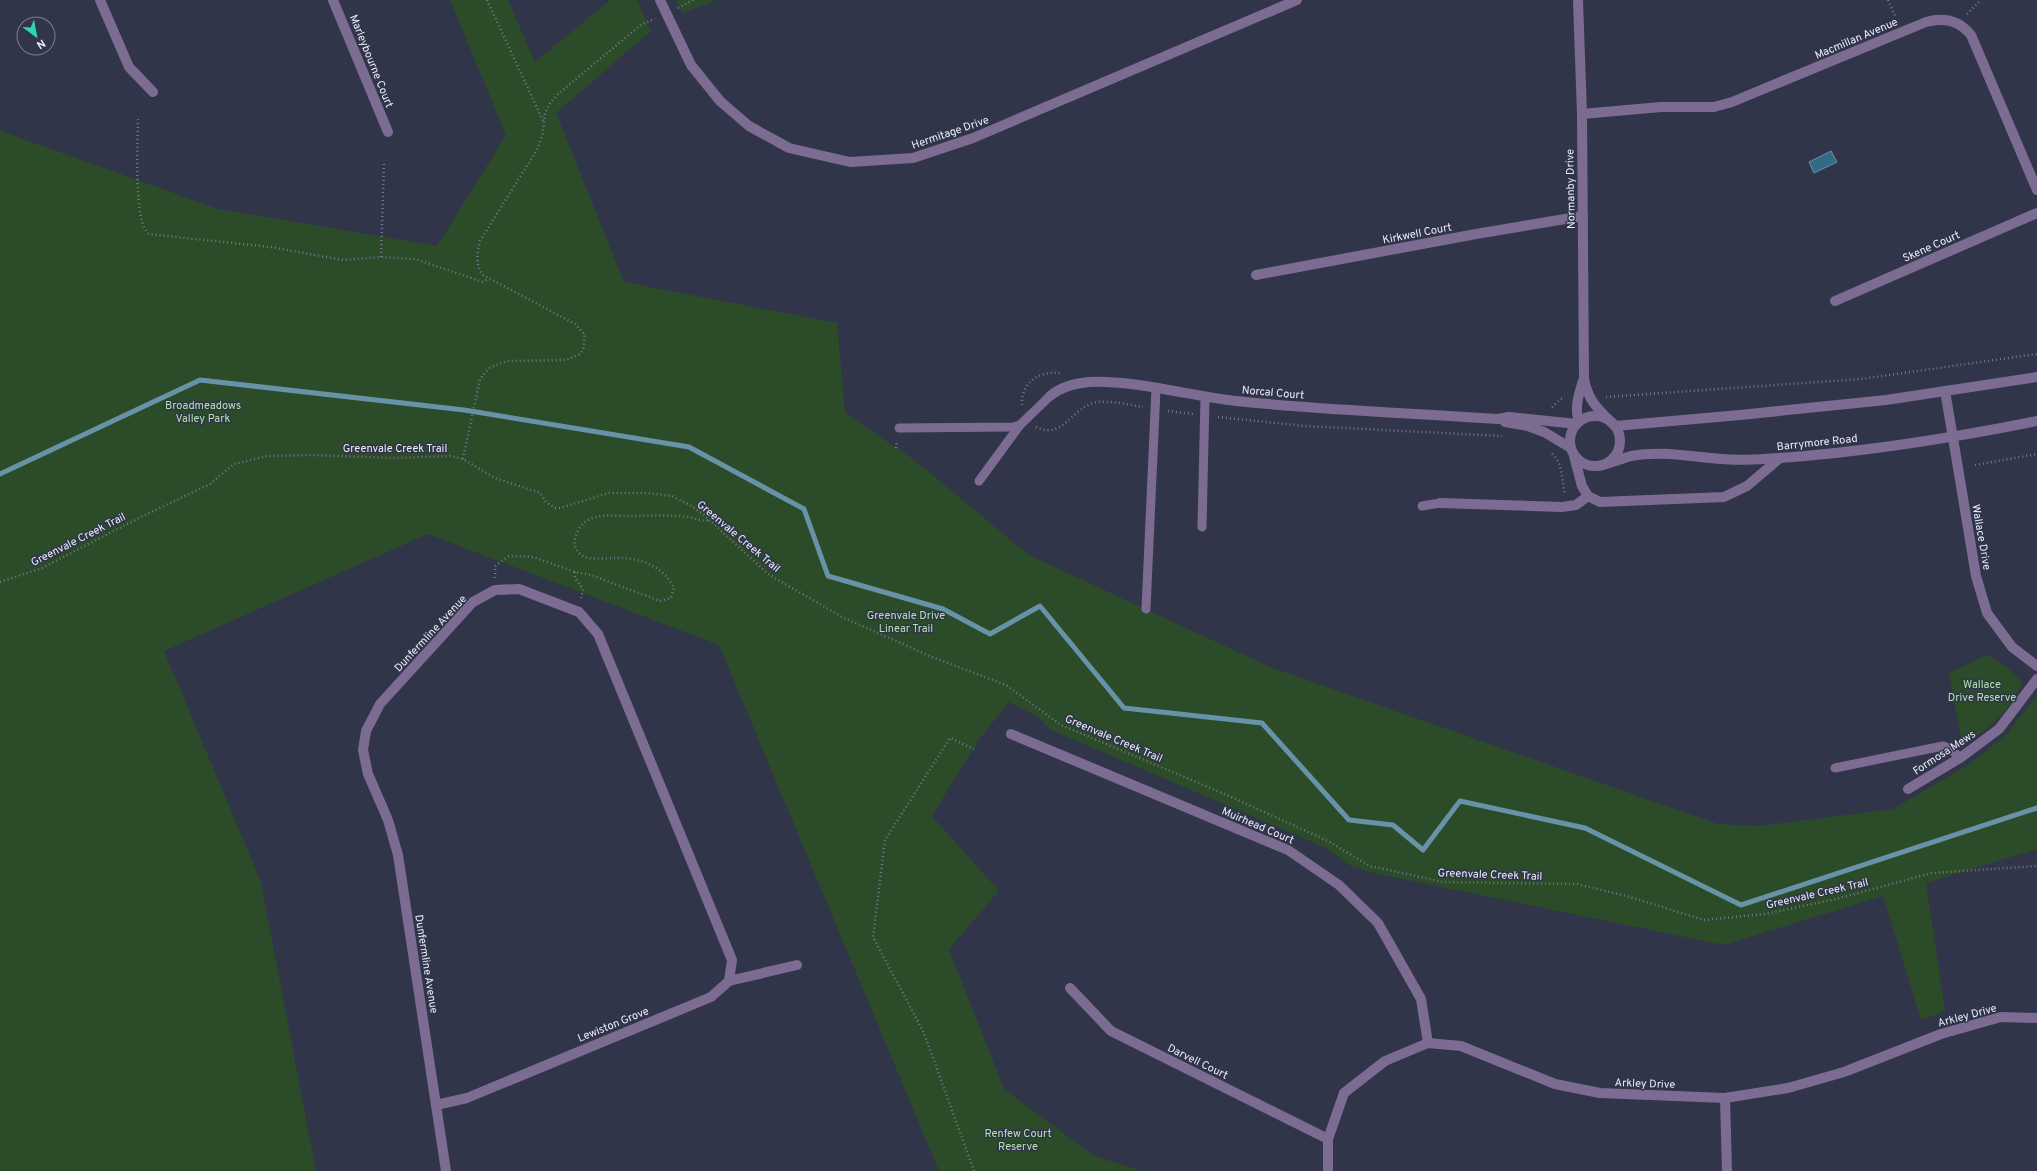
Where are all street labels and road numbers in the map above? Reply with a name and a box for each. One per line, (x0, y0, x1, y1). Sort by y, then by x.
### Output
street label: Marleybourne Court (346, 13, 396, 110)
street label: Macmillan Avenue (1813, 15, 1900, 63)
street label: Hermitage Drive (910, 113, 991, 153)
street label: Normanby Drive (1563, 149, 1579, 229)
street label: Kirkwell Court (1381, 220, 1453, 248)
street label: Skene Court (1901, 228, 1962, 266)
street label: Norcal Court (1241, 383, 1305, 403)
street label: Barrymore Road (1776, 432, 1858, 454)
street label: Greenvale Creek Trail (343, 442, 447, 456)
street label: Greenvale Creek Trail (694, 498, 783, 576)
street label: Wallace Drive (1968, 503, 1994, 571)
street label: Greenvale Creek Trail (29, 510, 128, 570)
street label: Dunfermline Avenue (392, 592, 470, 675)
street label: Greenvale Creek Trail (1063, 712, 1164, 766)
street label: Formosa Mews (1910, 727, 1979, 778)
street label: Muirhead Court (1219, 804, 1296, 847)
street label: Greenvale Creek Trail (1437, 866, 1542, 884)
street label: Greenvale Creek Trail (1765, 875, 1870, 913)
street label: Dunfermline Avenue (411, 914, 441, 1015)
street label: Arkley Drive (1936, 1001, 1998, 1031)
street label: Lewiston Grove (576, 1004, 651, 1046)
street label: Darvell Court (1165, 1041, 1230, 1083)
street label: Arkley Drive (1614, 1076, 1676, 1092)

